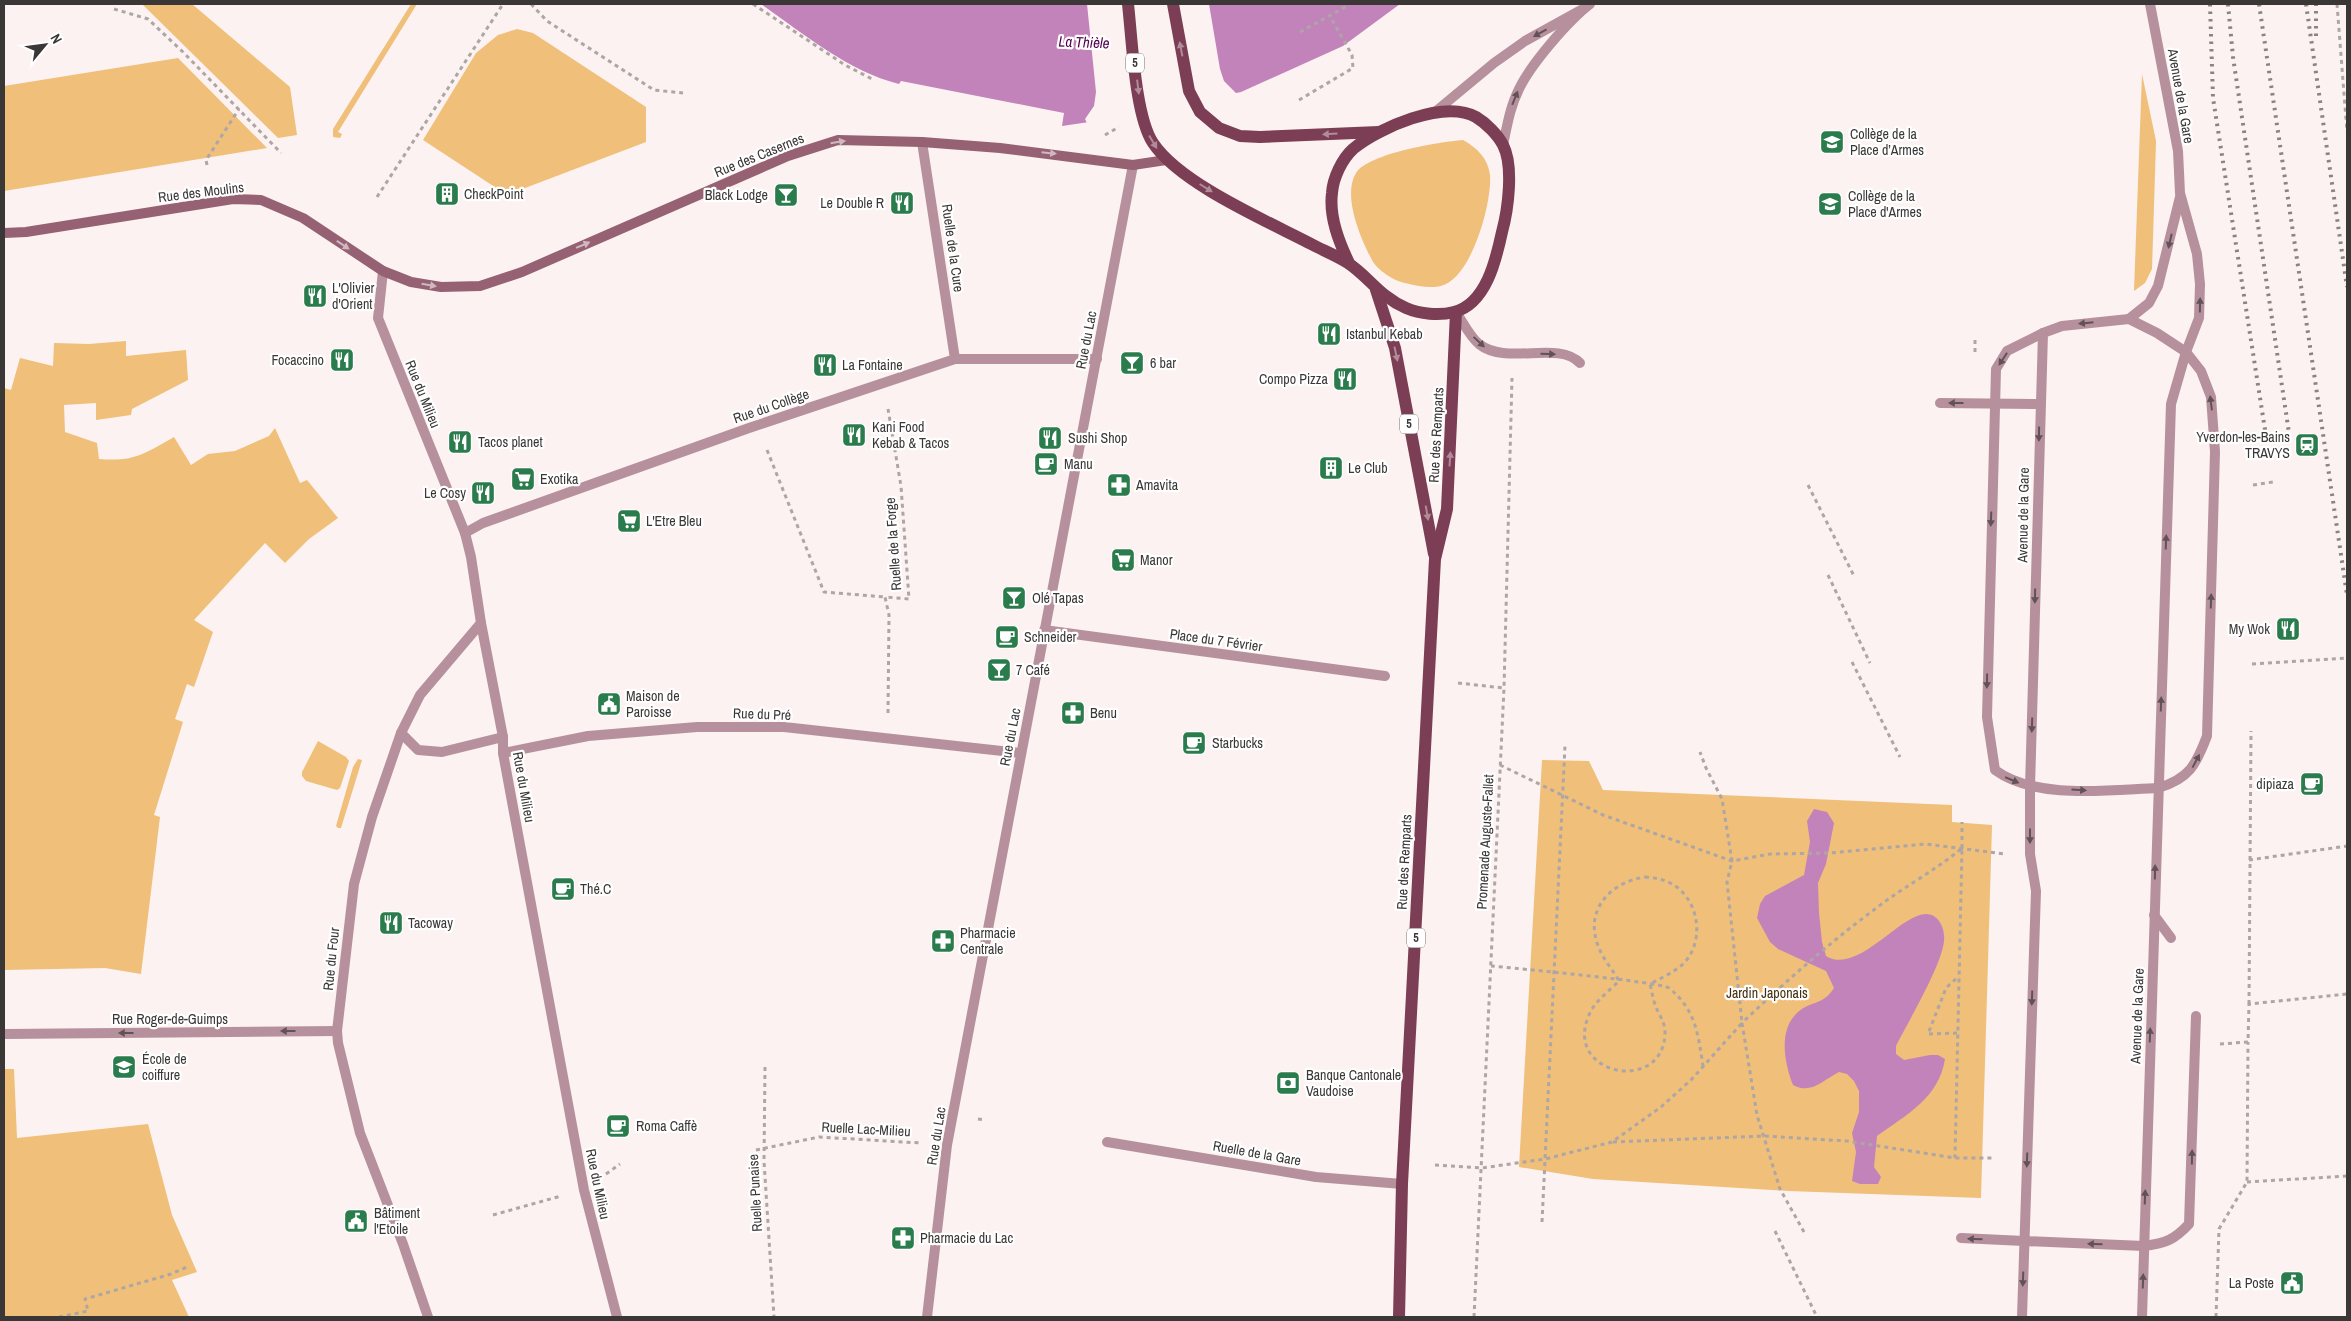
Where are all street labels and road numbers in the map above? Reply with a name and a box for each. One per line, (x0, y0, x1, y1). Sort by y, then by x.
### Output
street label: Avenue de la Gare (2164, 46, 2198, 145)
road number: 5 (1126, 54, 1144, 72)
street label: Rue des Casernes (712, 129, 807, 181)
street label: Rue des Moulins (157, 178, 245, 206)
street label: Ruelle de la Cure (938, 203, 968, 293)
street label: Rue du Lac (1072, 309, 1100, 371)
street label: Rue du Milieu (401, 357, 445, 431)
street label: Rue du Collège (731, 385, 811, 427)
street label: Rue des Remparts (1425, 386, 1448, 483)
road number: 5 (1400, 414, 1418, 434)
street label: Avenue de la Gare (2013, 467, 2033, 564)
street label: Ruelle de la Forge (881, 497, 905, 591)
street label: Place du 7 Février (1169, 625, 1264, 655)
street label: Rue du Pré (733, 704, 791, 724)
street label: Rue du Lac (996, 706, 1024, 768)
street label: Rue du Milieu (509, 750, 539, 824)
street label: Promenade Auguste-Fallet (1472, 774, 1498, 910)
street label: Rue des Remparts (1393, 813, 1416, 910)
street label: Rue du Four (319, 926, 343, 991)
road number: 5 (1407, 928, 1425, 948)
street label: Avenue de la Gare (2126, 968, 2148, 1065)
street label: Rue Roger-de-Guimps (112, 1010, 228, 1028)
street label: Rue du Lac (923, 1105, 950, 1166)
street label: Ruelle Lac-Milieu (821, 1118, 911, 1140)
street label: Ruelle de la Gare (1211, 1136, 1303, 1170)
street label: Rue du Milieu (582, 1147, 614, 1221)
street label: Ruelle Punaise (744, 1154, 766, 1232)

